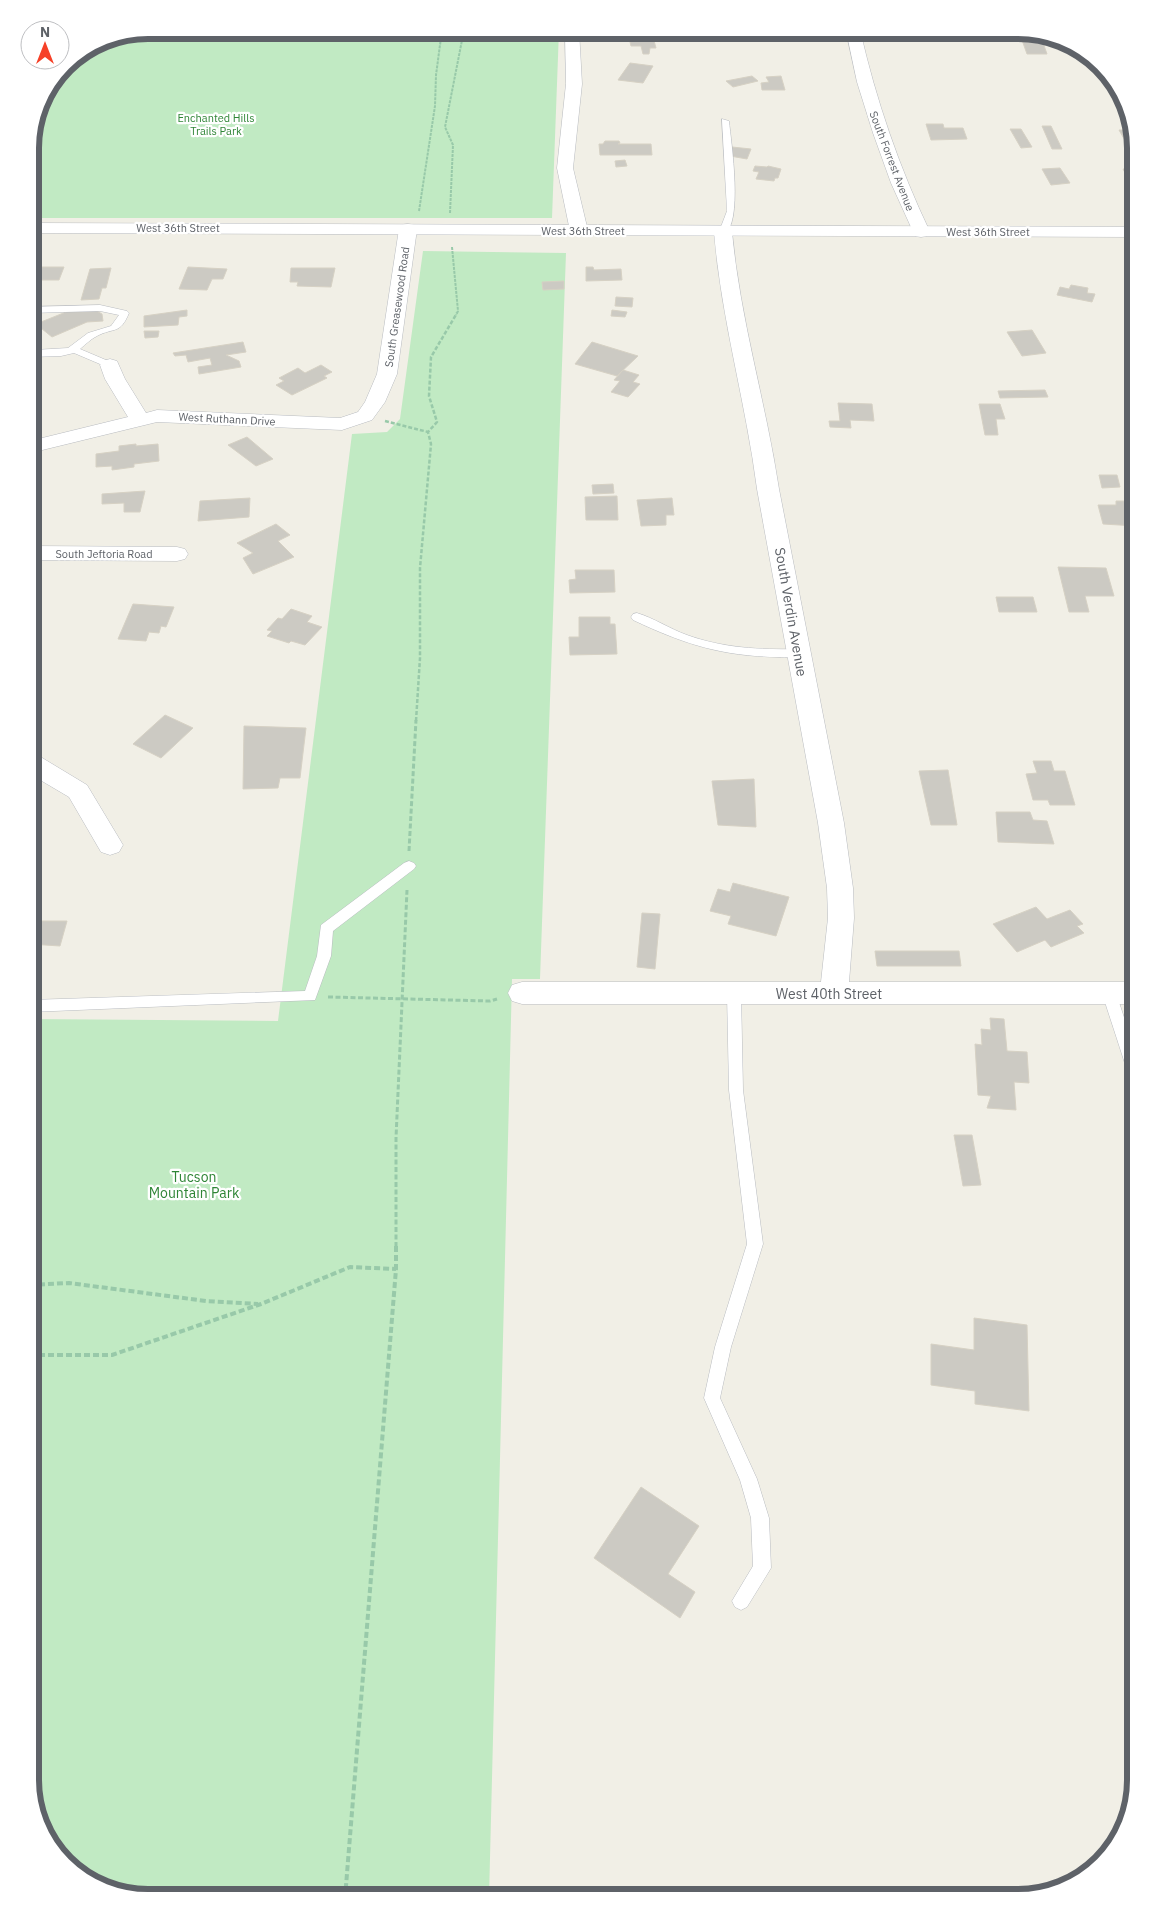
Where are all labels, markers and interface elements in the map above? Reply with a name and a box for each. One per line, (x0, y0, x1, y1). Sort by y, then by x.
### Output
north arrow (20, 20, 70, 70)
text: N (40, 23, 50, 41)
street label: South Forrest Avenue (866, 109, 918, 213)
park label: Enchanted Hills Trails Park (177, 111, 255, 138)
street label: West 36th Street (136, 221, 220, 235)
street label: West 36th Street (541, 224, 625, 238)
street label: West 36th Street (946, 225, 1030, 239)
street label: South Greasewood Road (382, 246, 412, 368)
street label: West Ruthann Drive (178, 409, 276, 429)
street label: South Verdin Avenue (771, 546, 811, 678)
street label: South Jeftoria Road (55, 547, 153, 561)
street label: West 40th Street (776, 985, 882, 1003)
park label: Tucson Mountain Park (149, 1168, 240, 1202)

